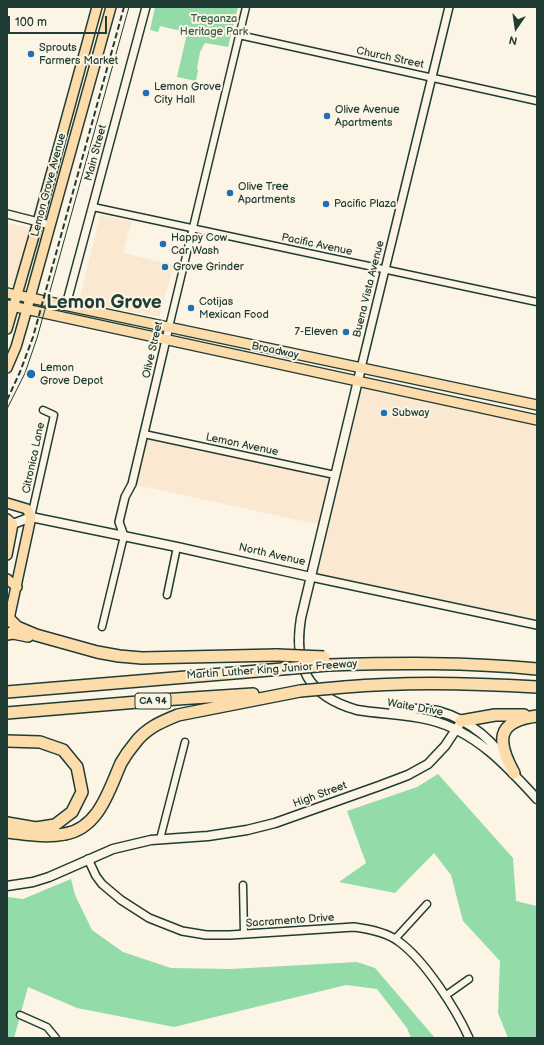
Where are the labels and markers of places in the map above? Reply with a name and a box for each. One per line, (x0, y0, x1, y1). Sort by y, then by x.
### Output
place label: Sprouts Farmers Market (39, 41, 118, 67)
marker: Sprouts Farmers Market (26, 49, 36, 59)
place label: Lemon Grove City Hall (154, 80, 221, 106)
marker: Lemon Grove City Hall (141, 88, 151, 98)
place label: Olive Avenue Apartments (335, 103, 400, 129)
marker: Olive Avenue Apartments (322, 111, 332, 121)
place label: Olive Tree Apartments (238, 180, 295, 206)
marker: Olive Tree Apartments (225, 188, 235, 198)
place label: Pacific Plaza (334, 197, 396, 211)
marker: Pacific Plaza (321, 199, 331, 209)
place label: Happy Cow Car Wash (171, 231, 227, 257)
marker: Happy Cow Car Wash (158, 239, 168, 249)
place label: Grove Grinder (173, 260, 244, 274)
marker: Grove Grinder (160, 262, 170, 272)
place label: Cotijas Mexican Food (199, 295, 269, 321)
marker: Cotijas Mexican Food (186, 303, 196, 313)
place label: 7-Eleven (295, 325, 338, 339)
marker: 7-Eleven (341, 327, 351, 337)
place label: Lemon Grove Depot (40, 361, 103, 387)
marker: Lemon Grove Depot (25, 368, 37, 380)
place label: Subway (392, 406, 429, 420)
marker: Subway (379, 408, 389, 418)

